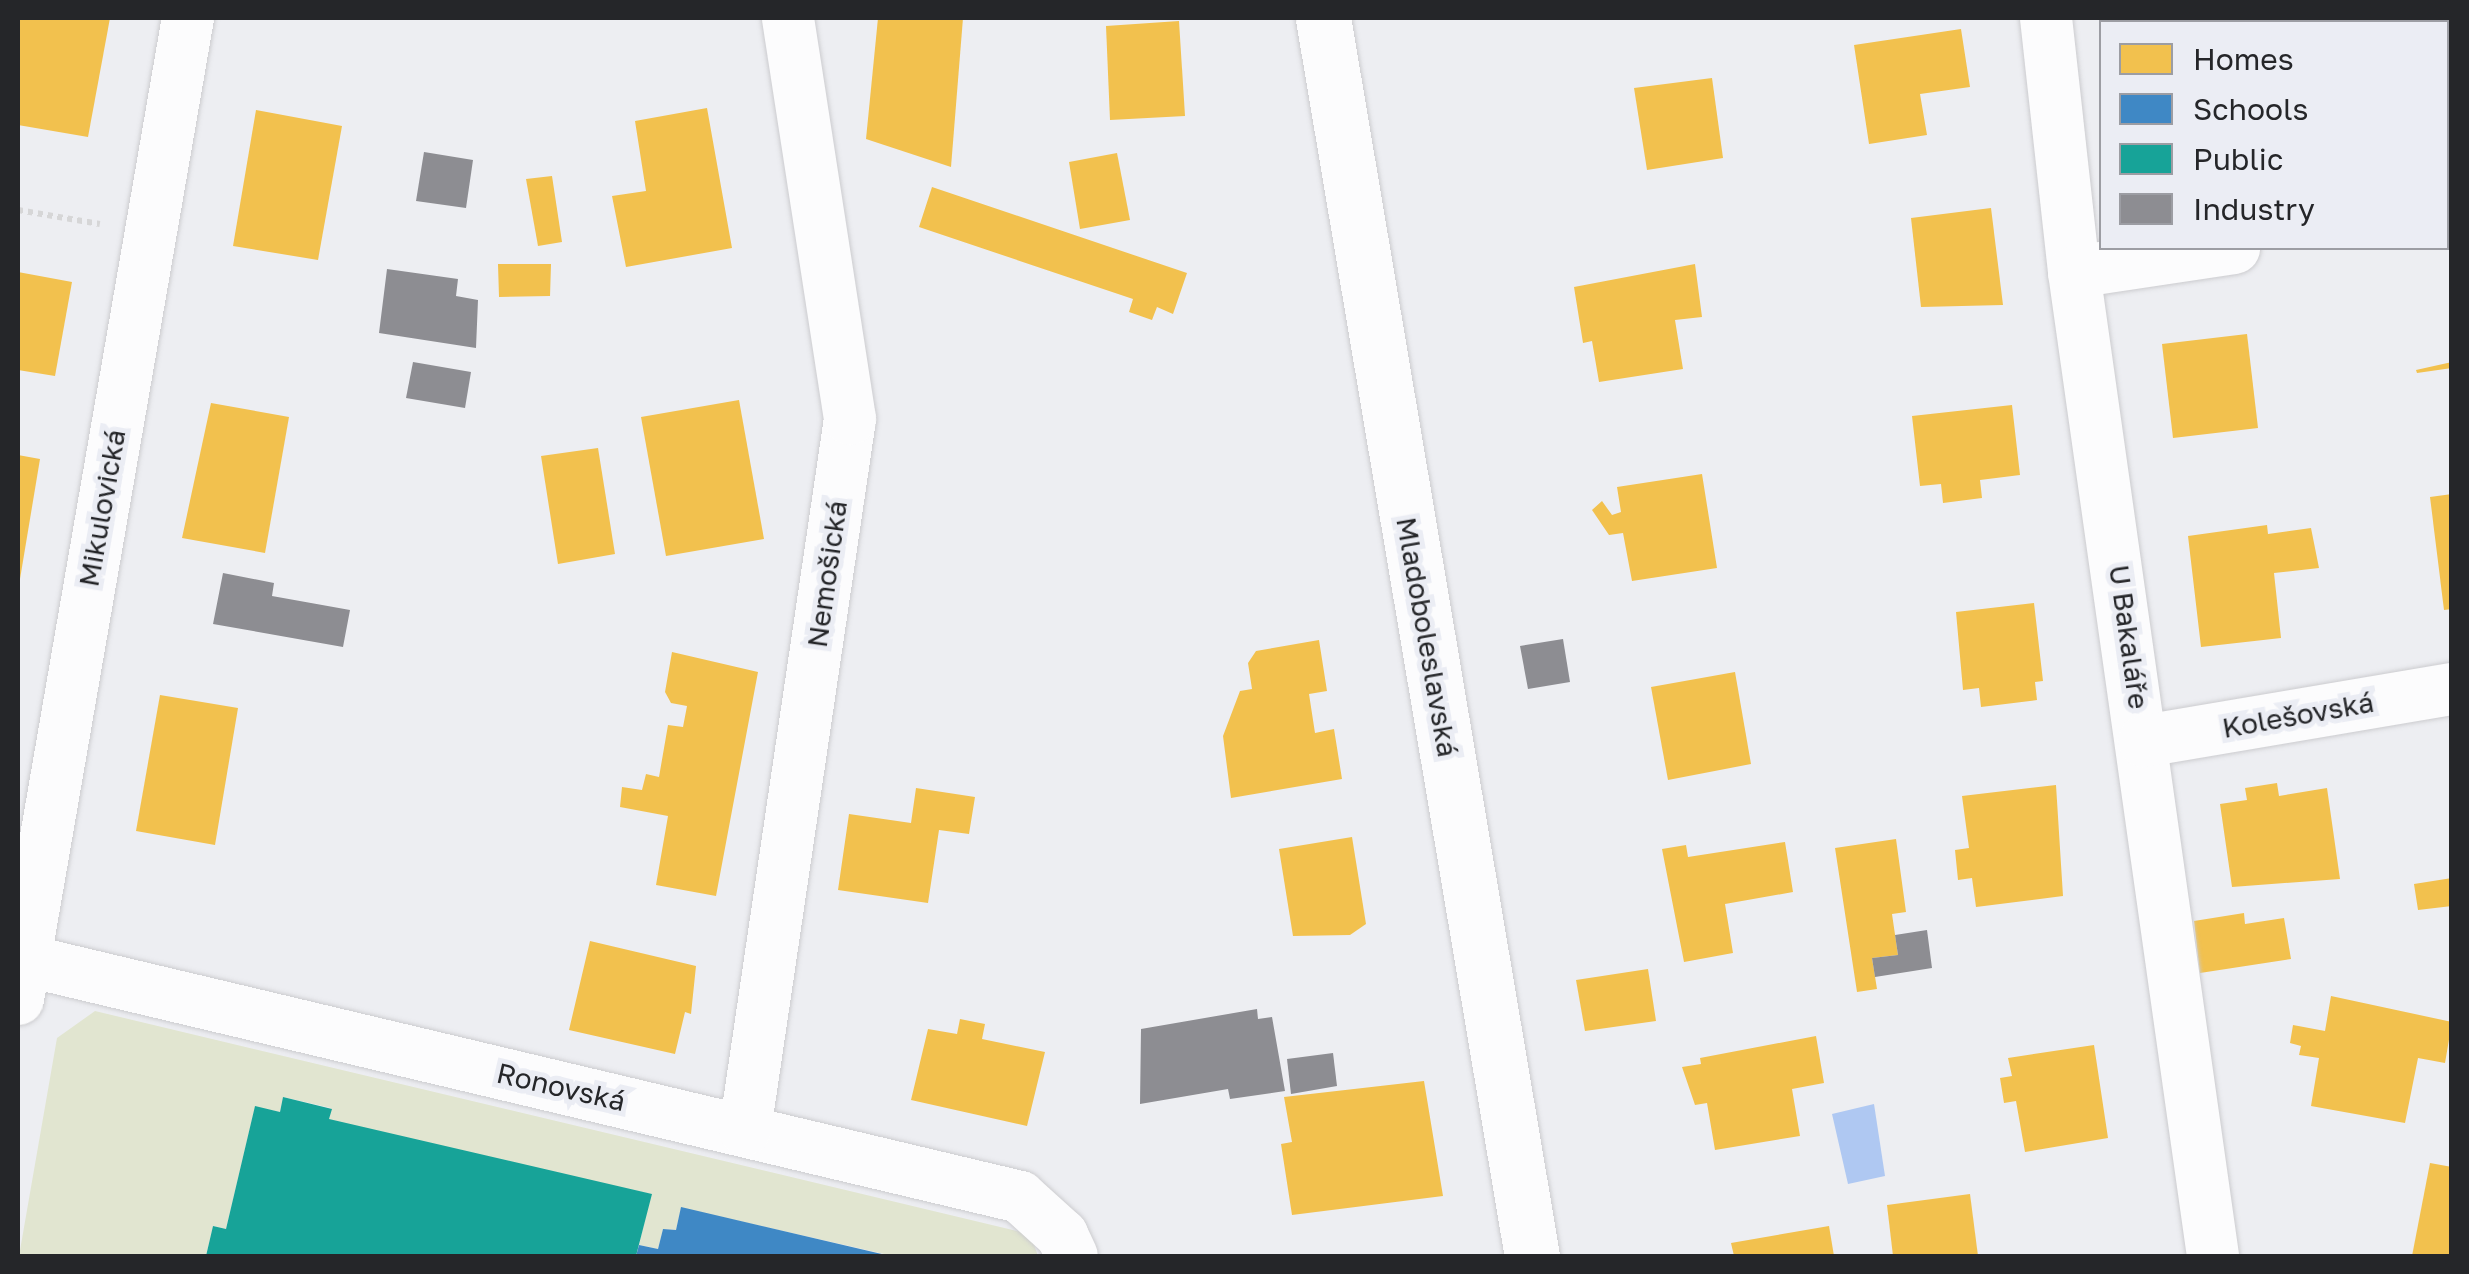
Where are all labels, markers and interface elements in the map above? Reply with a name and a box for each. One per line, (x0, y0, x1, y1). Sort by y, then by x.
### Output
legend (2099, 20, 2449, 250)
text: Homes (2193, 41, 2294, 77)
text: Schools (2193, 91, 2309, 127)
text: Public (2193, 141, 2283, 177)
text: Industry (2193, 191, 2315, 227)
street label: Mikulovická (72, 427, 132, 589)
street label: Nemošická (800, 498, 854, 650)
street label: Mladoboleslavská (1389, 515, 1465, 759)
street label: U Bakaláře (2102, 563, 2156, 711)
street label: Kolešovská (2220, 685, 2376, 745)
street label: Ronovská (493, 1056, 629, 1118)

